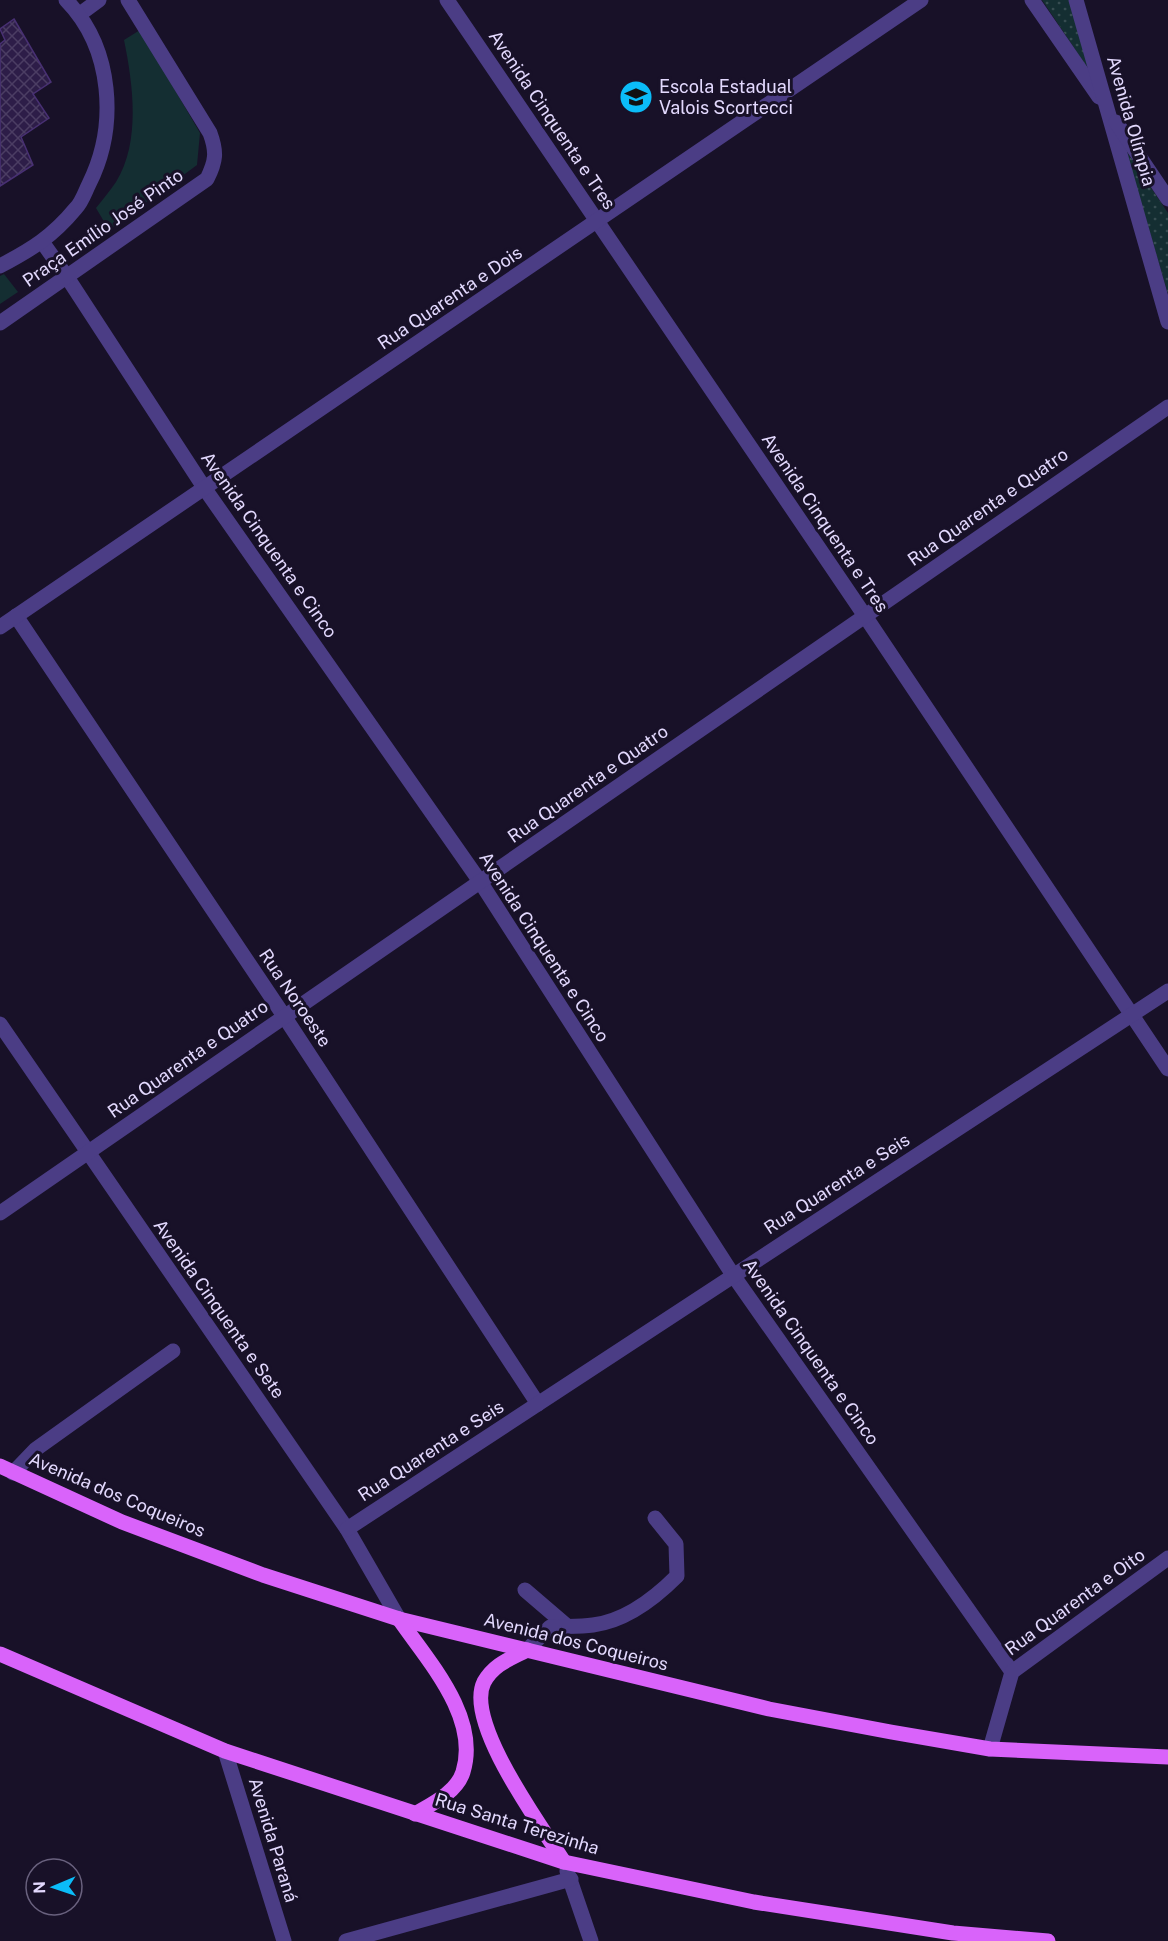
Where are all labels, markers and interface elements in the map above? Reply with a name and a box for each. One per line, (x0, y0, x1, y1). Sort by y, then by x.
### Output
street label: Avenida Cinquenta e Tres (485, 26, 620, 213)
street label: Avenida Olímpia (1103, 53, 1160, 188)
place label: Escola Estadual Valois Scortecci (659, 76, 793, 118)
school or university icon: Escola Estadual Valois Scortecci (618, 79, 654, 115)
street label: Praça Emílio José Pinto (18, 164, 187, 291)
street label: Rua Quarenta e Dois (374, 241, 526, 354)
street label: Avenida Cinquenta e Tres (758, 429, 893, 616)
street label: Rua Quarenta e Quatro (904, 443, 1072, 570)
street label: Avenida Cinquenta e Cinco (197, 448, 342, 642)
street label: Rua Quarenta e Quatro (504, 720, 672, 847)
street label: Avenida Cinquenta e Cinco (475, 848, 614, 1046)
street label: Rua Noroeste (255, 945, 336, 1051)
street label: Rua Quarenta e Quatro (104, 995, 272, 1122)
street label: Rua Quarenta e Seis (760, 1129, 913, 1238)
street label: Avenida Cinquenta e Sete (150, 1215, 289, 1402)
street label: Avenida Cinquenta e Cinco (739, 1255, 884, 1449)
street label: Rua Quarenta e Seis (354, 1396, 507, 1505)
street label: Avenida dos Coqueiros (26, 1448, 208, 1541)
street label: Rua Quarenta e Oito (1001, 1544, 1149, 1659)
street label: Avenida dos Coqueiros (482, 1608, 671, 1675)
street label: Avenida Paraná (245, 1775, 302, 1905)
street label: Rua Santa Terezinha (433, 1789, 602, 1858)
north arrow (24, 1857, 84, 1917)
text: N (30, 1881, 49, 1894)

